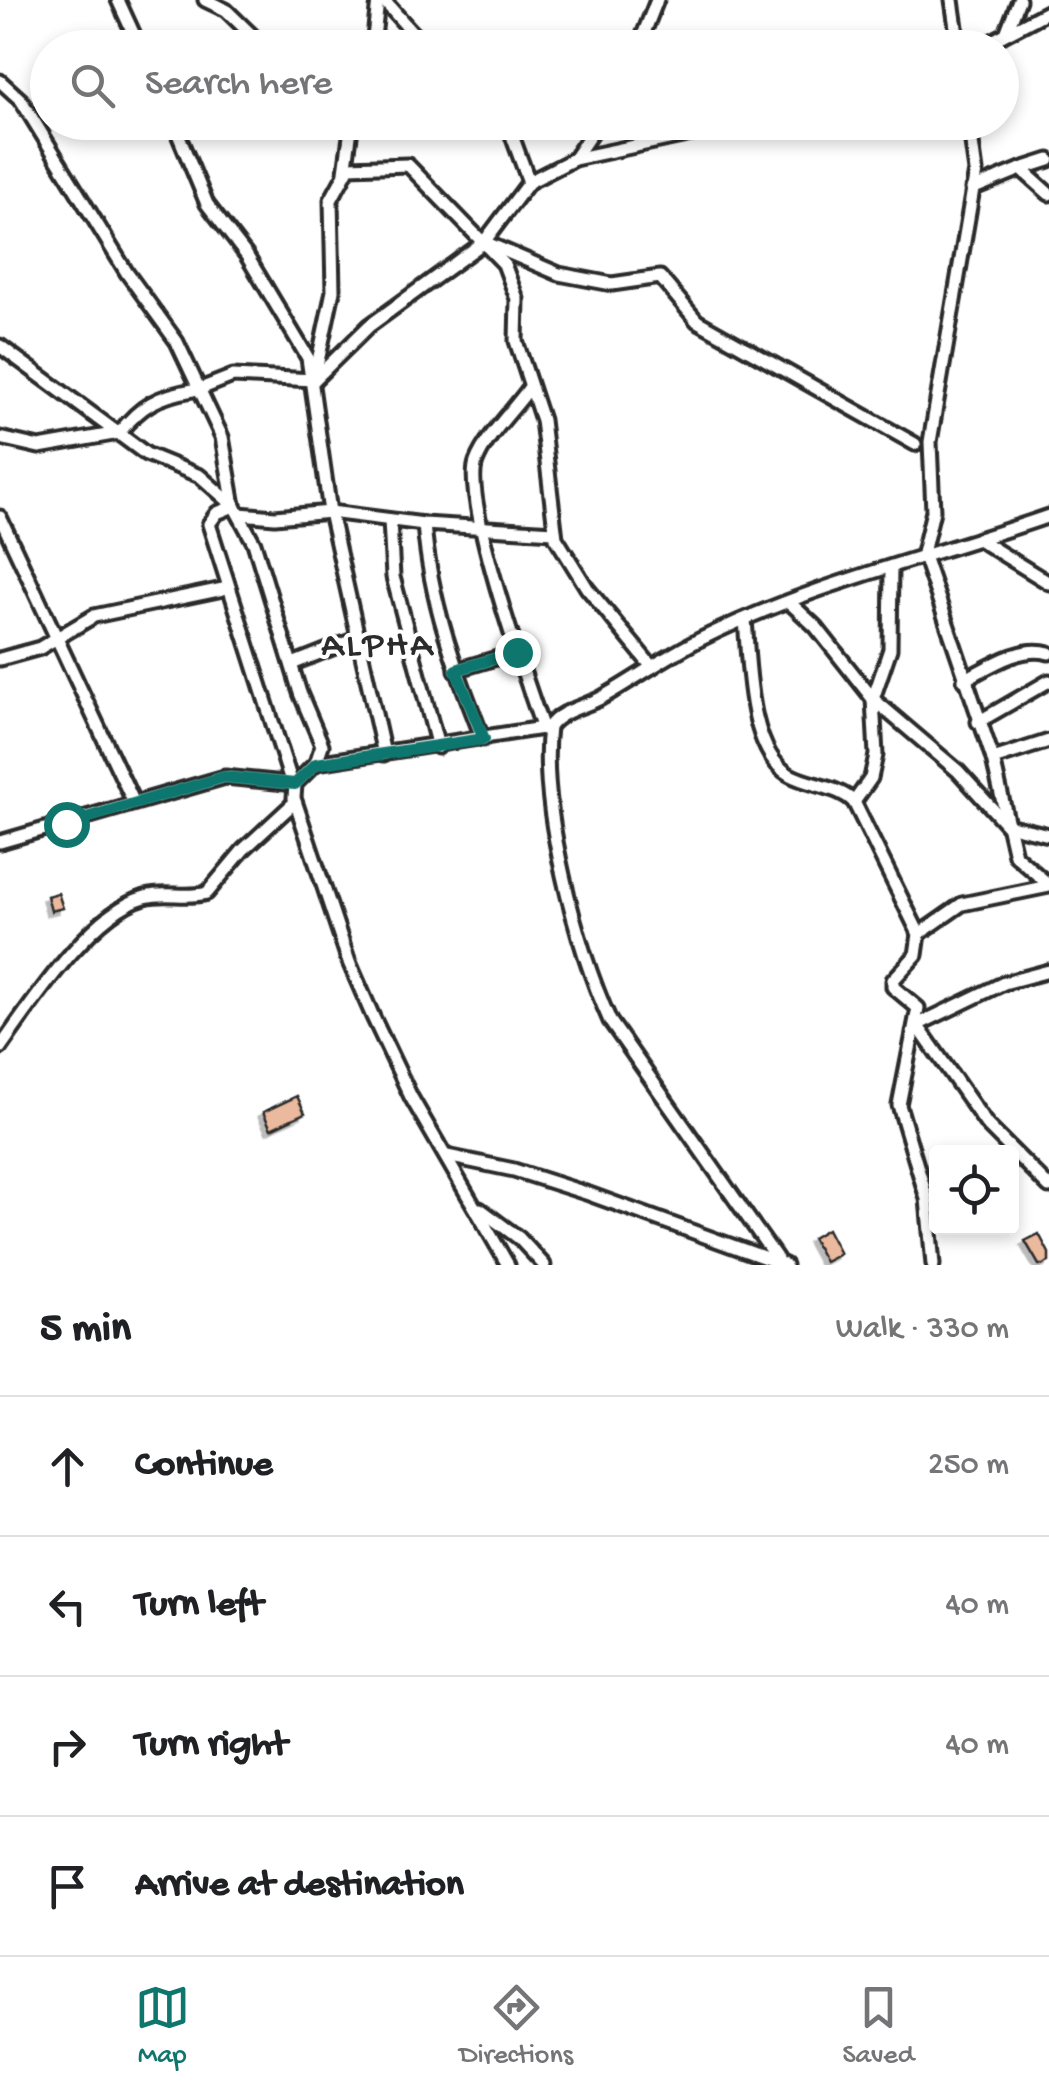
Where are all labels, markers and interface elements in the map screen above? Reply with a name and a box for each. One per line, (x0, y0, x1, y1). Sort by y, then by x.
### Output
search box (30, 30, 1019, 140)
icon: search (65, 58, 120, 113)
text: Search here (145, 63, 332, 107)
district label: ALPHA (321, 625, 435, 669)
route end (495, 630, 541, 676)
route start (44, 802, 90, 848)
map controls (929, 1145, 1019, 1235)
button: locate (929, 1145, 1019, 1235)
text: 5 min (40, 1306, 131, 1355)
text: Walk · 330 m (836, 1311, 1009, 1349)
icon: ahead (40, 1439, 95, 1494)
text: Continue (135, 1444, 273, 1488)
text: 250 m (928, 1447, 1009, 1485)
icon: left (40, 1579, 95, 1634)
text: Turn left (135, 1584, 263, 1628)
text: 40 m (945, 1587, 1009, 1625)
icon: right (40, 1719, 95, 1774)
text: Turn right (135, 1724, 287, 1768)
text: 40 m (945, 1727, 1009, 1765)
icon: arrive (40, 1859, 95, 1914)
text: Arrive at destination (135, 1864, 464, 1908)
tab: Map (135, 1980, 190, 2073)
tab: Directions (459, 1980, 573, 2073)
tab: Saved (842, 1980, 914, 2073)

